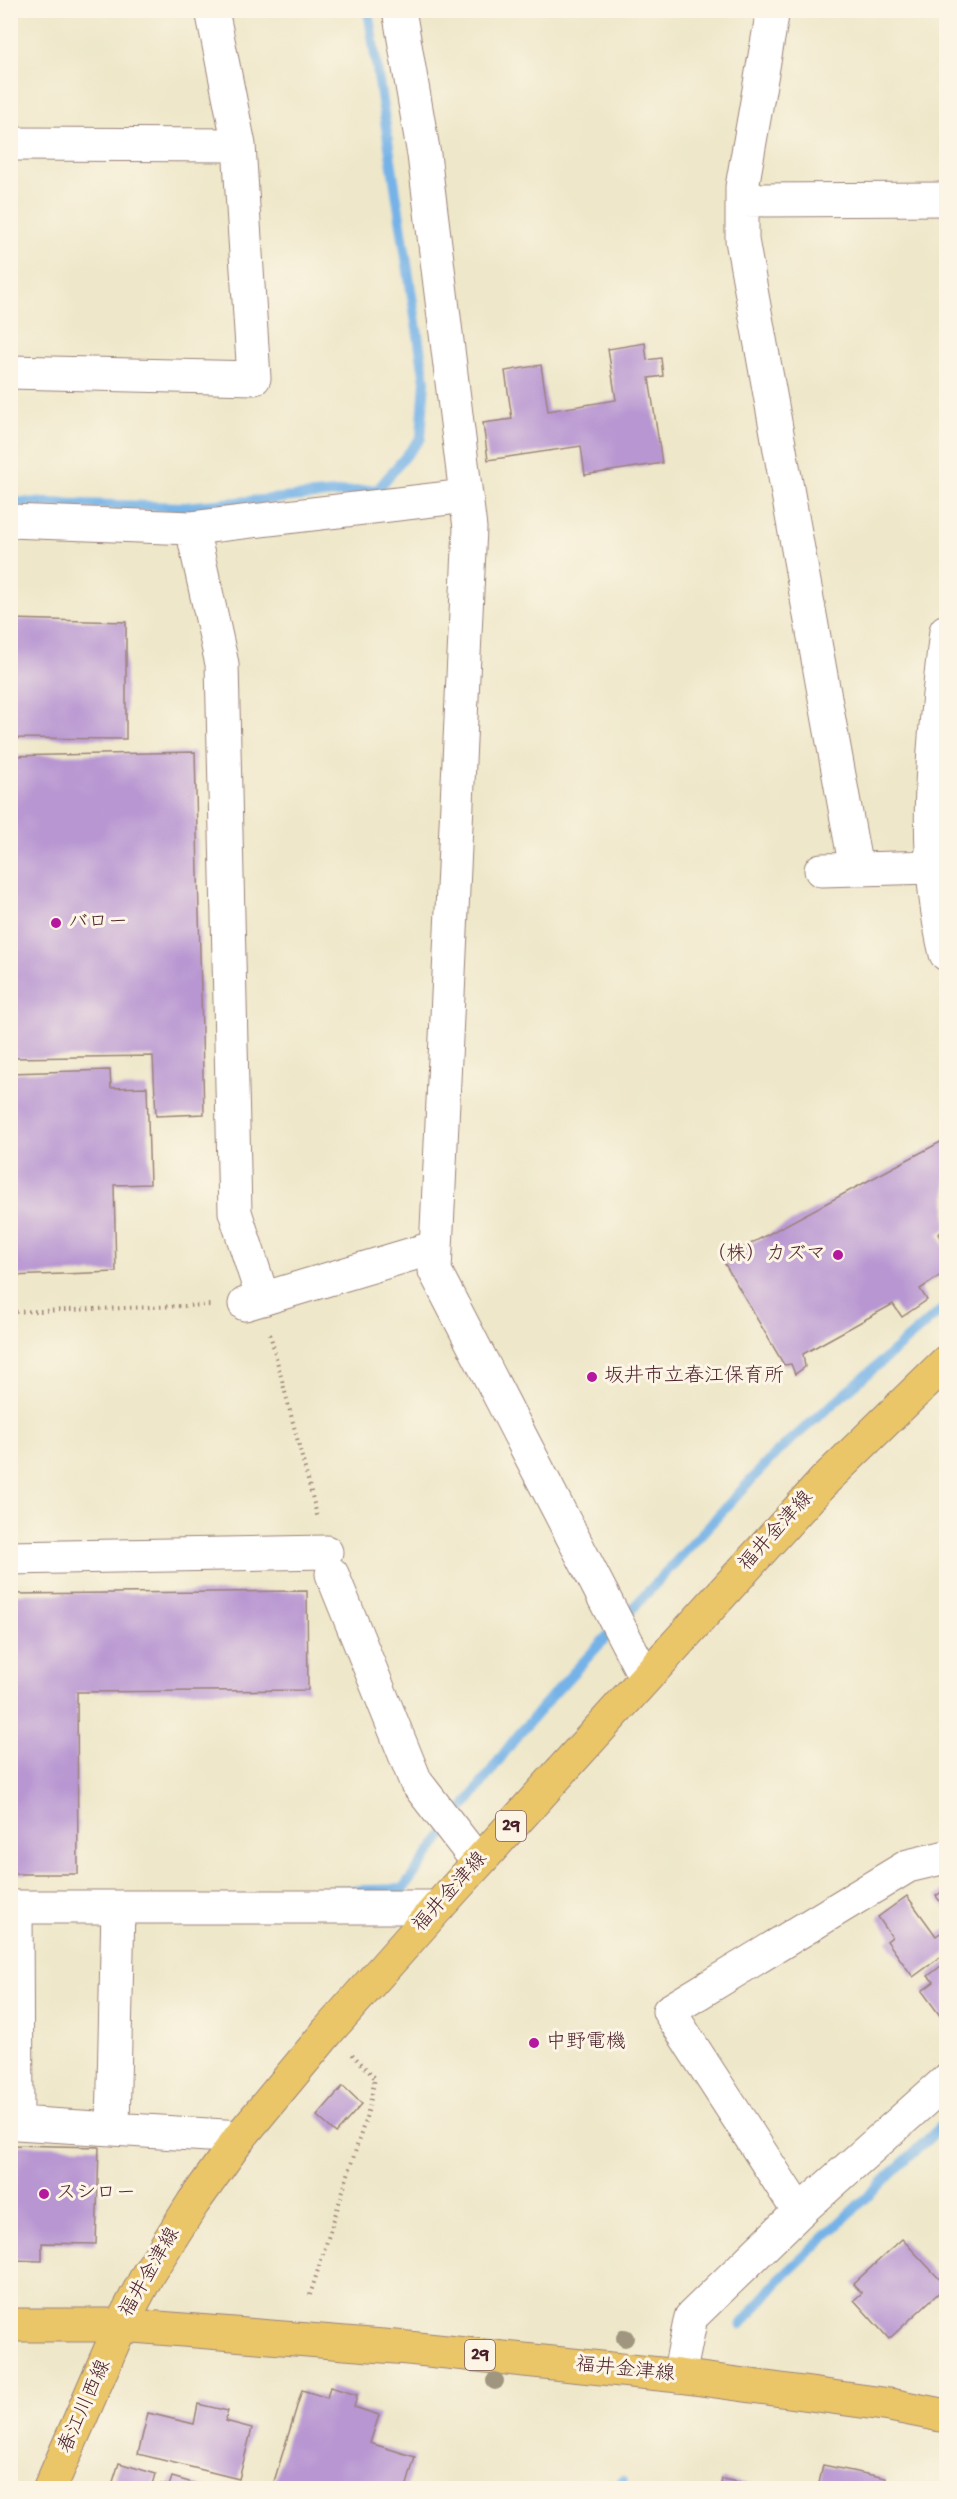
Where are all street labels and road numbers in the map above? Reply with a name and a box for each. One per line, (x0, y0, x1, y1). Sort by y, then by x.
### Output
street label: 福井金津線 (734, 1486, 819, 1577)
road number: 29 (496, 1811, 526, 1841)
street label: 福井金津線 (408, 1847, 493, 1938)
street label: 福井金津線 (114, 2223, 186, 2322)
road number: 29 (465, 2340, 495, 2370)
street label: 福井金津線 (574, 2352, 676, 2388)
street label: 春江川西線 (53, 2356, 117, 2457)

